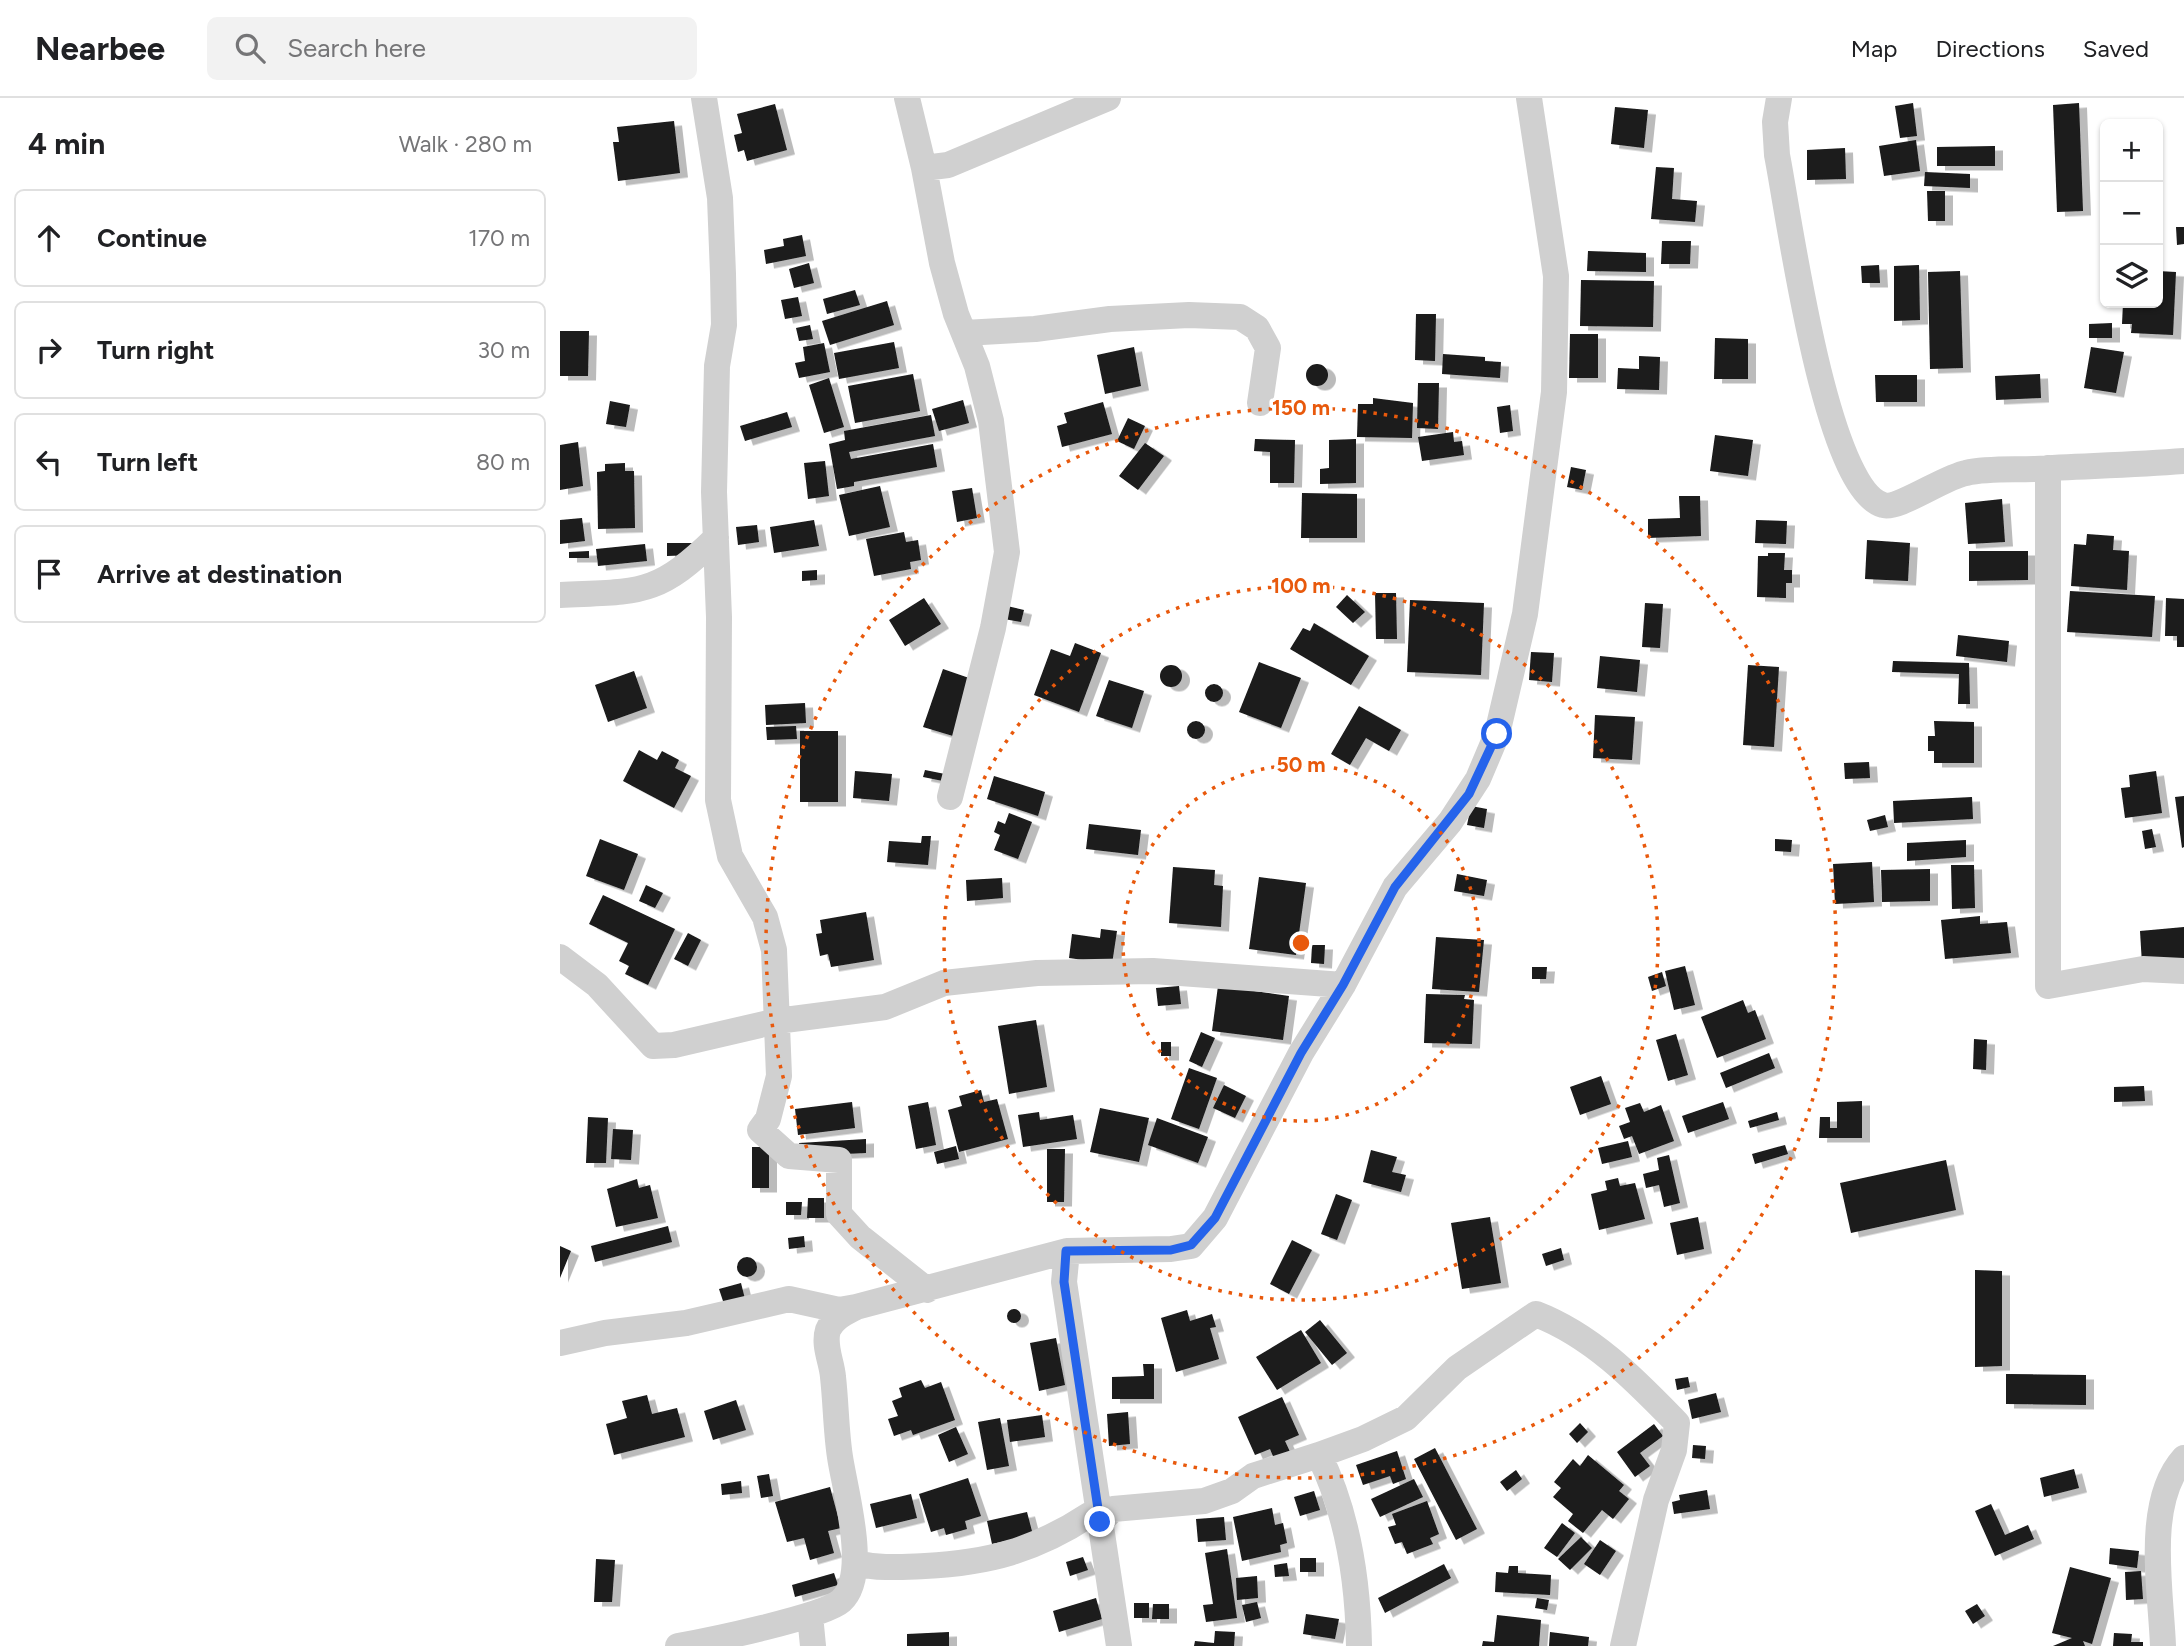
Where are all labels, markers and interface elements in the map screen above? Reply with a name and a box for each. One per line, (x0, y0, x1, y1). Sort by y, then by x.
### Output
search box (207, 17, 697, 80)
text: Nearbee (35, 29, 165, 68)
icon: search (231, 29, 269, 67)
text: Search here (287, 32, 426, 64)
text: Map (1851, 34, 1897, 63)
text: Directions (1935, 34, 2045, 63)
text: Saved (2083, 34, 2149, 63)
map controls (2100, 119, 2163, 308)
button: + (2100, 119, 2163, 182)
text: 4 min (28, 125, 105, 162)
text: Walk · 280 m (399, 130, 532, 158)
button: − (2100, 182, 2163, 245)
icon: ahead (30, 219, 68, 257)
text: Continue (97, 222, 207, 254)
text: 170 m (468, 224, 530, 252)
button: layers (2100, 245, 2163, 308)
icon: right (30, 331, 68, 369)
text: Turn right (97, 334, 214, 366)
text: 30 m (477, 336, 530, 364)
text: 150 m (1272, 395, 1330, 420)
icon: left (30, 443, 68, 481)
text: Turn left (97, 446, 198, 478)
text: 80 m (476, 448, 530, 476)
icon: arrive (30, 555, 68, 593)
text: Arrive at destination (97, 558, 342, 590)
text: 100 m (1271, 573, 1331, 598)
route start (1481, 718, 1512, 749)
text: 50 m (1276, 752, 1326, 777)
centre of rings (1289, 931, 1313, 955)
route end (1084, 1506, 1115, 1537)

